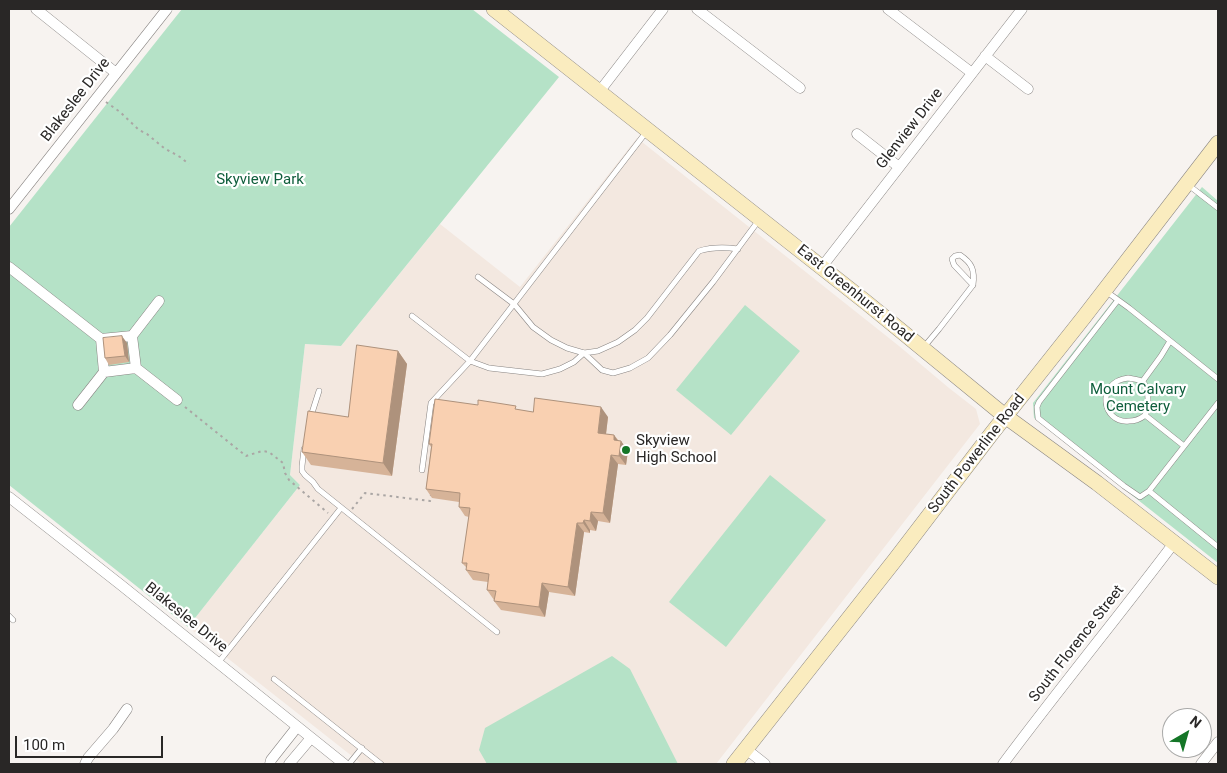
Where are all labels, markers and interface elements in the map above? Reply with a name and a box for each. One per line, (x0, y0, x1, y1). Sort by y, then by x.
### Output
street label: Blakeslee Drive (38, 55, 114, 145)
street label: Glenview Drive (873, 85, 947, 173)
park label: Skyview Park (216, 171, 304, 189)
street label: East Greenhurst Road (793, 241, 917, 347)
park label: Mount Calvary Cemetery (1090, 381, 1186, 416)
street label: South Powerline Road (925, 391, 1029, 517)
place label: Skyview High School (636, 432, 717, 467)
marker: Skyview High School (620, 444, 632, 456)
street label: Blakeslee Drive (141, 579, 231, 657)
street label: South Florence Street (1026, 582, 1128, 706)
north arrow (1162, 708, 1212, 758)
text: N (1187, 713, 1204, 731)
scale bar (18, 726, 165, 758)
text: 100 m (23, 736, 65, 754)

